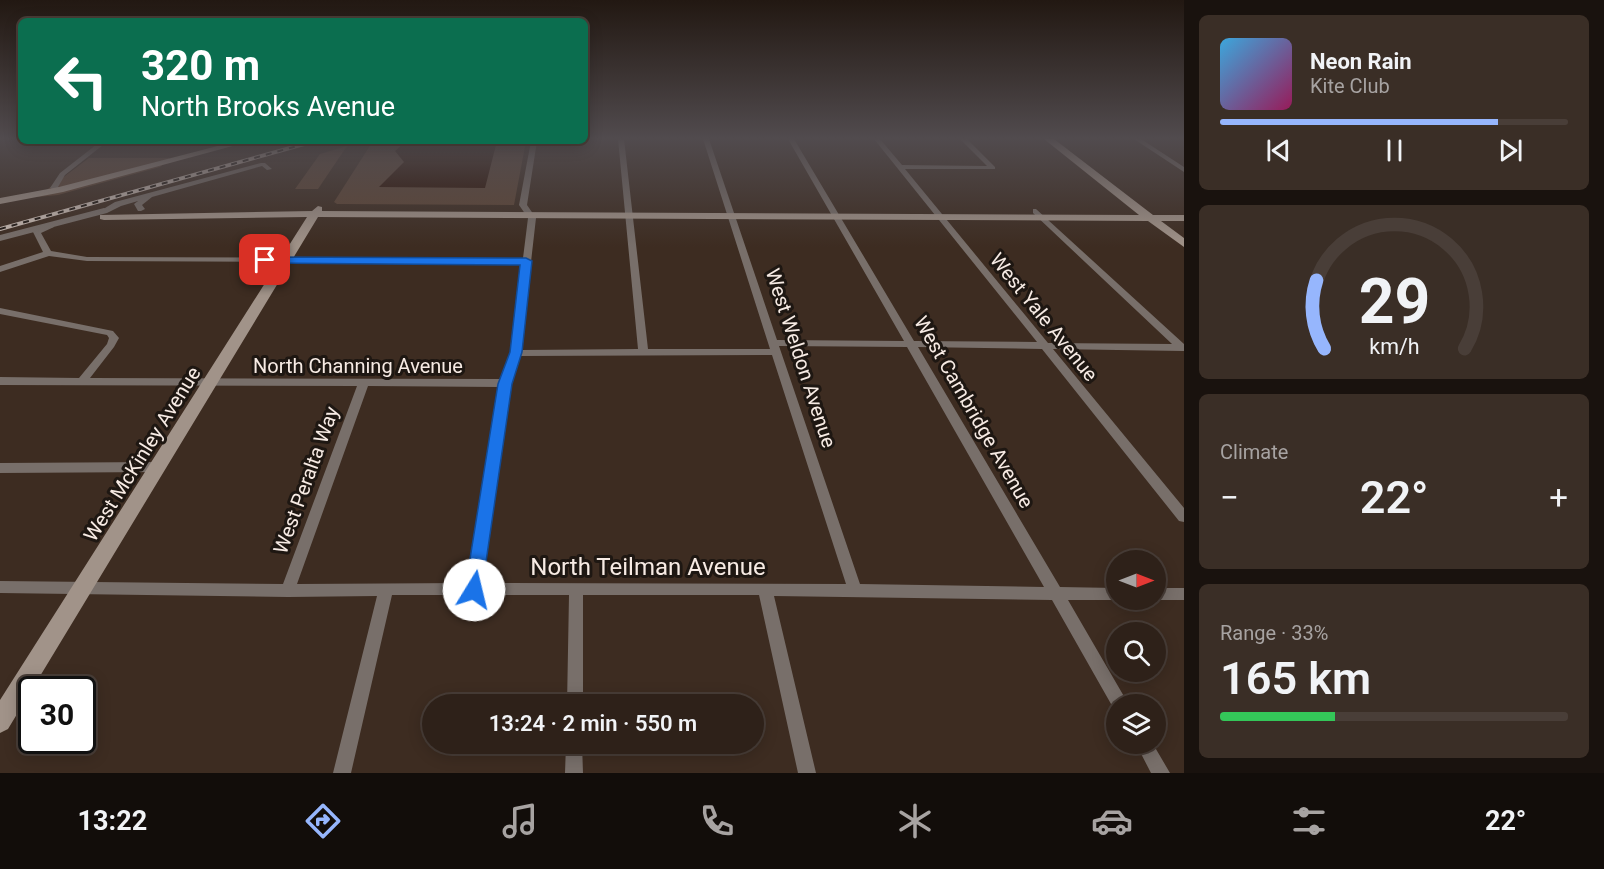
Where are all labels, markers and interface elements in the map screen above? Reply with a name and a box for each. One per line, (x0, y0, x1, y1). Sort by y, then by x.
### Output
text: 320 m (141, 41, 260, 90)
icon: left (42, 42, 120, 120)
text: Neon Rain (1310, 49, 1412, 74)
text: Kite Club (1310, 74, 1390, 98)
text: North Brooks Avenue (141, 91, 395, 123)
icon: previous (1262, 134, 1295, 167)
icon: pause (1378, 134, 1411, 167)
icon: next (1494, 134, 1527, 167)
pin (239, 234, 290, 285)
icon: arrive (248, 243, 281, 276)
street label: West Yale Avenue (985, 248, 1103, 386)
street label: West Weldon Avenue (761, 265, 841, 451)
text: 29 (1358, 265, 1430, 338)
street label: West Cambridge Avenue (909, 312, 1039, 512)
text: km/h (1369, 334, 1419, 359)
street label: North Channing Avenue (253, 354, 463, 378)
street label: West McKinley Avenue (78, 362, 206, 546)
street label: West Peralta Way (268, 403, 344, 557)
text: Climate (1220, 440, 1288, 464)
text: 22° (1360, 471, 1428, 524)
text: − (1220, 478, 1239, 517)
text: + (1549, 478, 1568, 517)
north arrow (1106, 550, 1166, 610)
map controls (1106, 550, 1166, 754)
street label: North Teilman Avenue (530, 553, 766, 581)
position arrow (442, 558, 506, 622)
text: Range · 33% (1220, 621, 1328, 645)
button: search (1106, 622, 1166, 682)
text: 165 km (1220, 652, 1371, 705)
speed limit sign: 30 (18, 676, 96, 754)
button: layers (1106, 694, 1166, 754)
text: 13:24 · 2 min · 550 m (489, 711, 697, 736)
icon: directions (302, 800, 344, 842)
icon: music (499, 800, 541, 842)
icon: phone (696, 800, 738, 842)
icon: climate (894, 800, 936, 842)
icon: car (1091, 800, 1133, 842)
icon: filters (1288, 800, 1330, 842)
text: 13:22 (78, 805, 147, 837)
text: 22° (1485, 805, 1526, 837)

